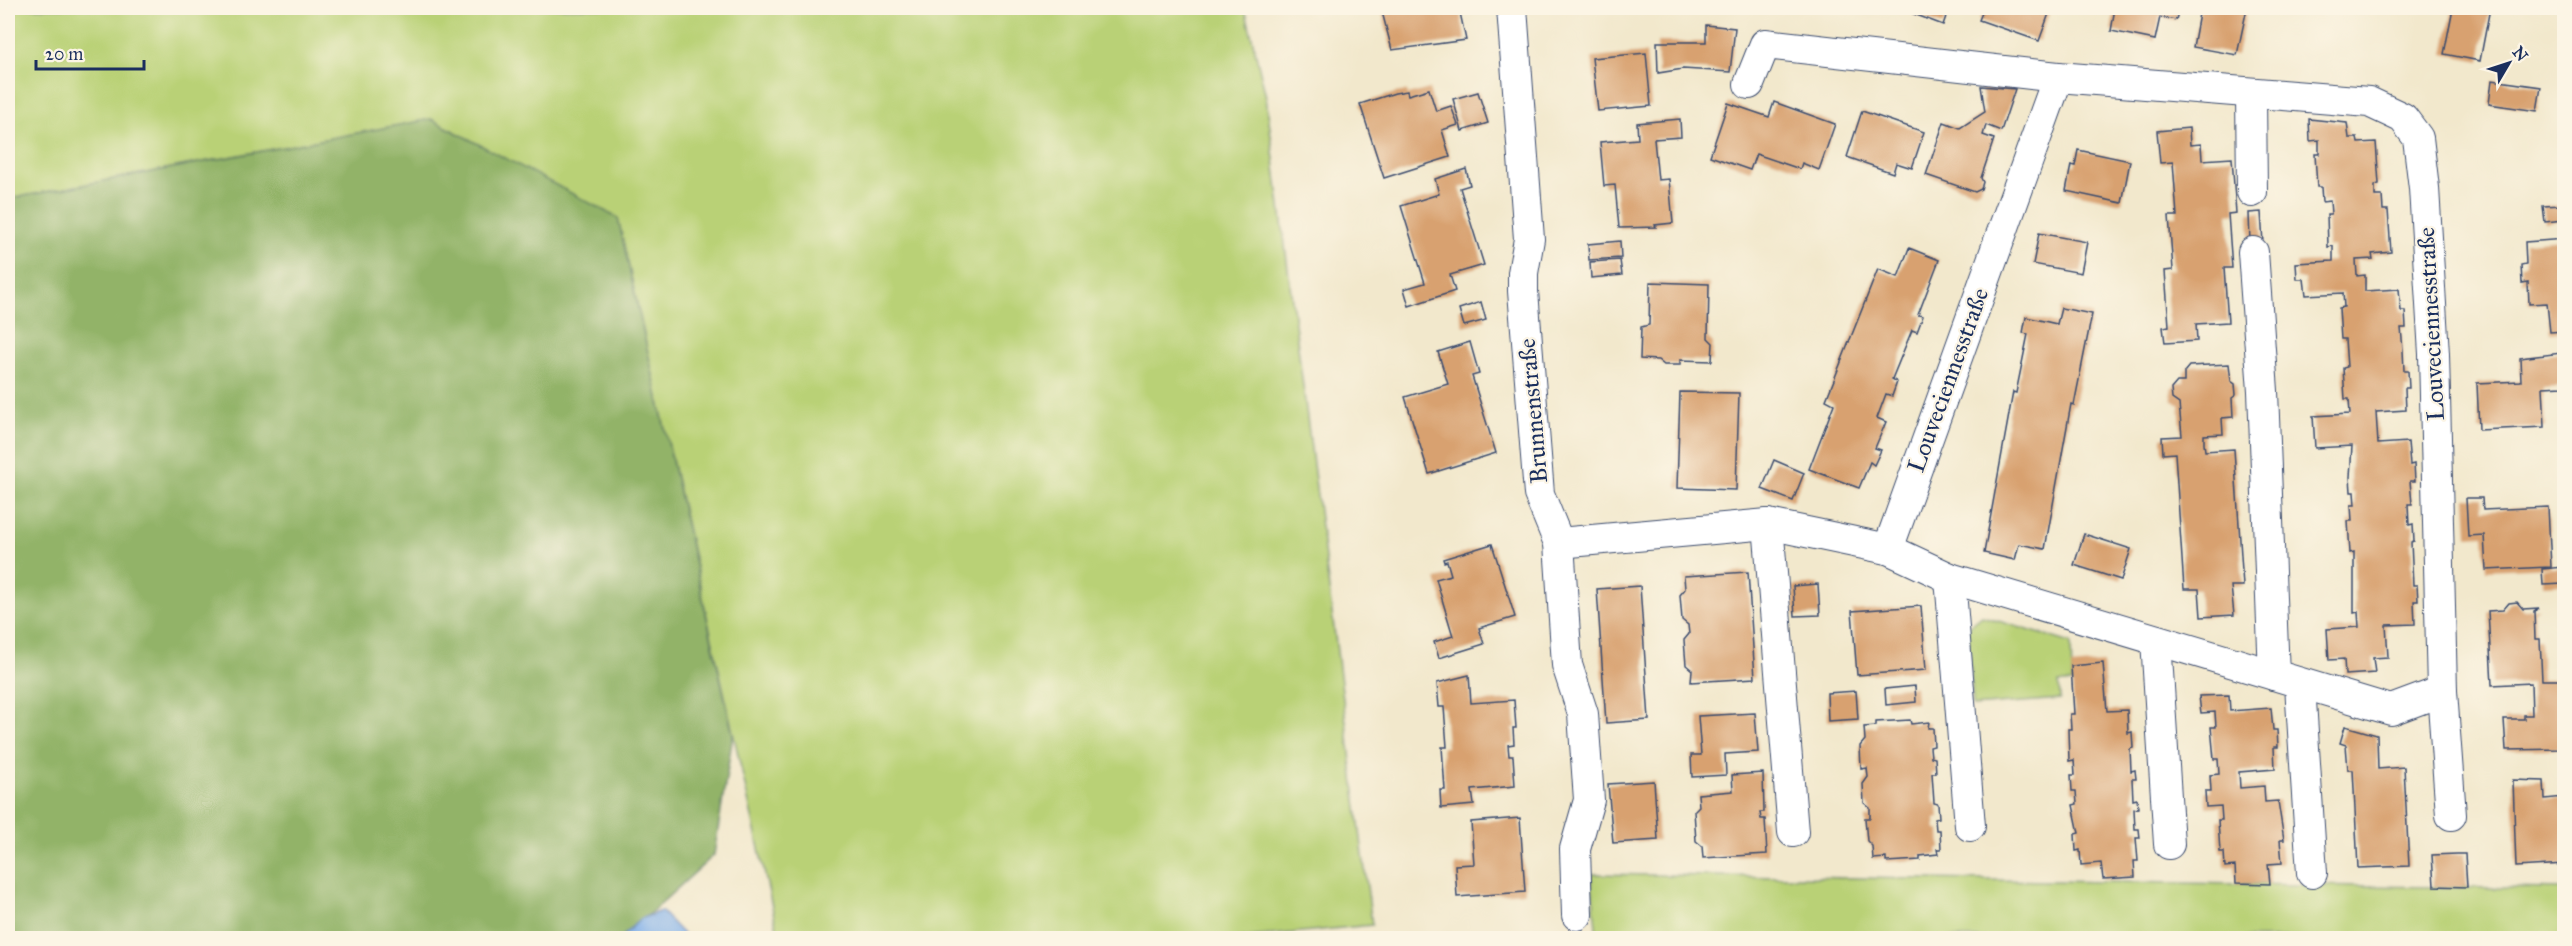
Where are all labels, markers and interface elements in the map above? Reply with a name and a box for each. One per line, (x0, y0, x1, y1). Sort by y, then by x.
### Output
scale bar (36, 33, 144, 71)
north arrow (2479, 33, 2539, 93)
text: 20 m (45, 43, 83, 65)
text: N (2509, 43, 2532, 65)
street label: Louveciennesstraße (2411, 226, 2451, 422)
street label: Louveciennesstraße (1901, 284, 1995, 476)
street label: Brunnenstraße (1512, 337, 1554, 485)

